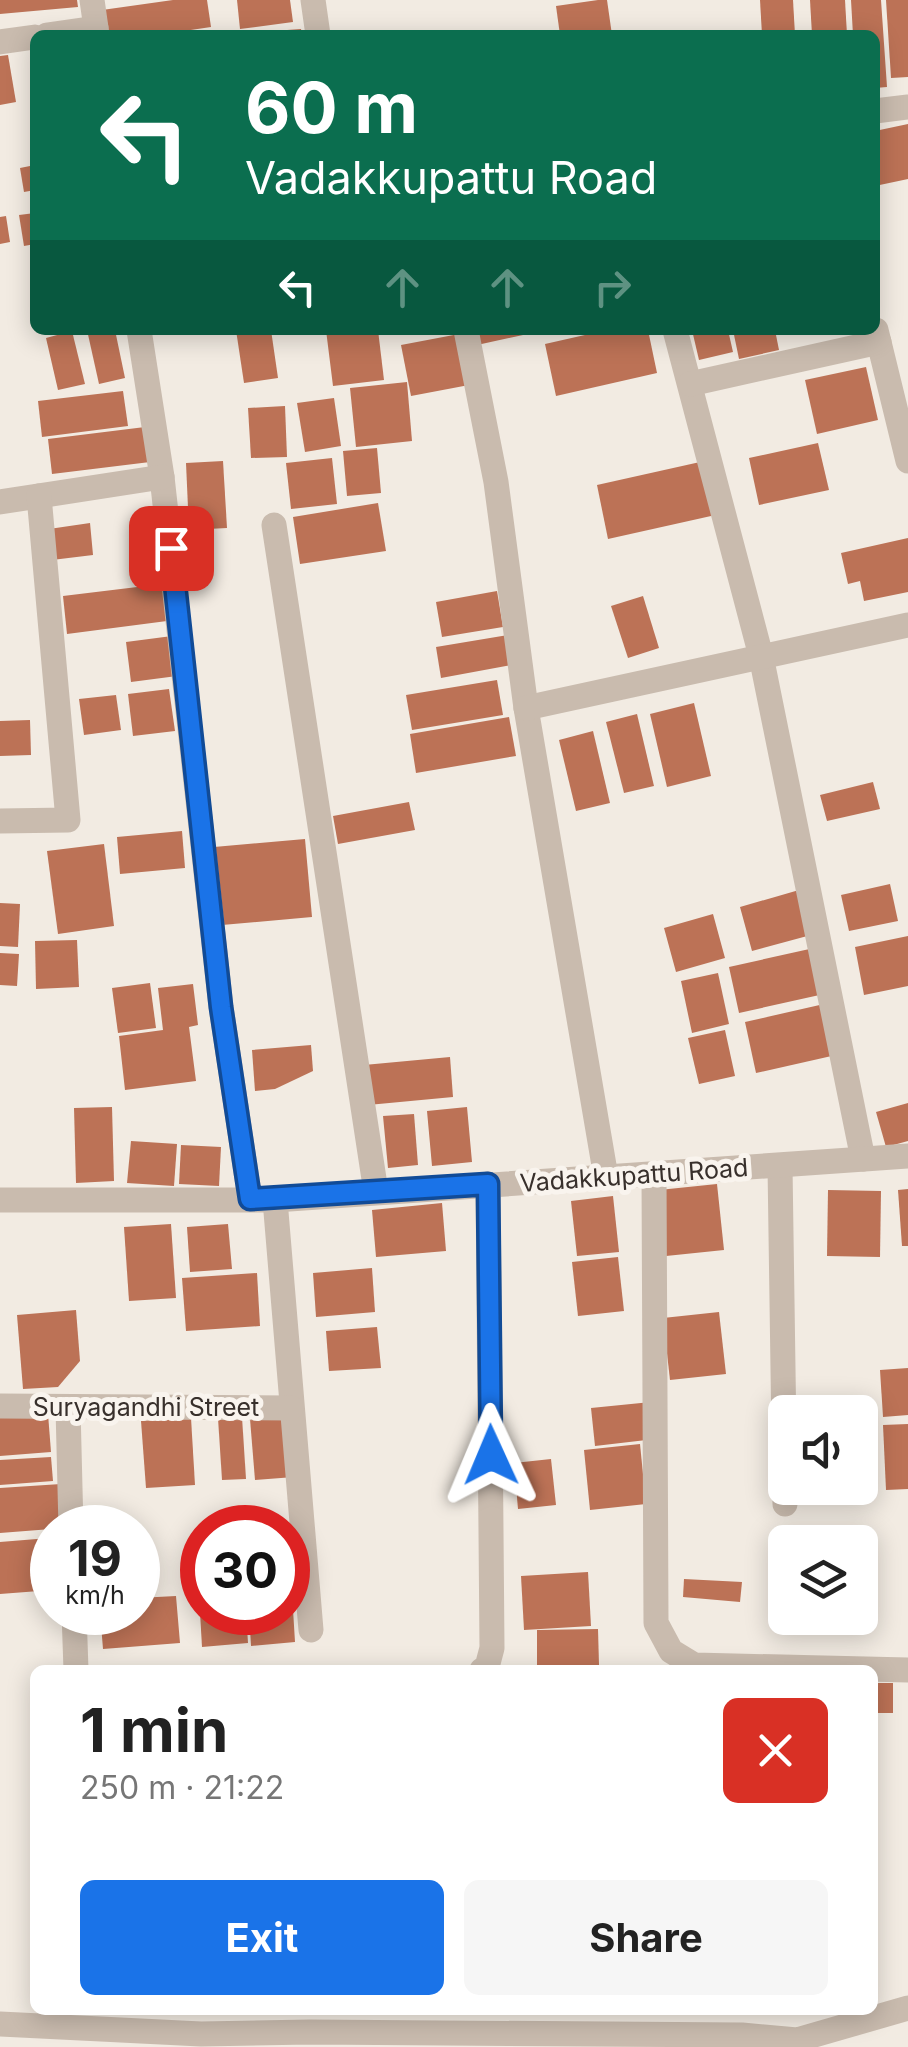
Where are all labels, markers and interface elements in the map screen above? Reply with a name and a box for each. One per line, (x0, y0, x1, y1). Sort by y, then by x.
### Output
text: 60 m (245, 65, 418, 150)
icon: left (80, 70, 210, 200)
text: Vadakkupattu Road (245, 150, 657, 205)
icon: left (270, 260, 325, 315)
icon: ahead (375, 260, 430, 315)
icon: ahead (480, 260, 535, 315)
icon: right (585, 260, 640, 315)
pin (129, 506, 214, 591)
icon: arrive (144, 521, 199, 576)
street label: Vadakkupattu Road (519, 1152, 749, 1198)
street label: Suryagandhi Street (33, 1392, 259, 1422)
map controls (768, 1395, 878, 1635)
button: sound (768, 1395, 878, 1505)
position arrow (439, 1403, 543, 1507)
speed limit sign: 30 (180, 1505, 310, 1635)
button: layers (768, 1525, 878, 1635)
text: 19 (68, 1528, 122, 1588)
text: km/h (65, 1580, 125, 1610)
text: 1 min (80, 1694, 228, 1766)
button: close (723, 1698, 828, 1803)
text: 250 m · 21:22 (80, 1768, 284, 1807)
button: Exit (80, 1880, 444, 1995)
button: Share (464, 1880, 828, 1995)

